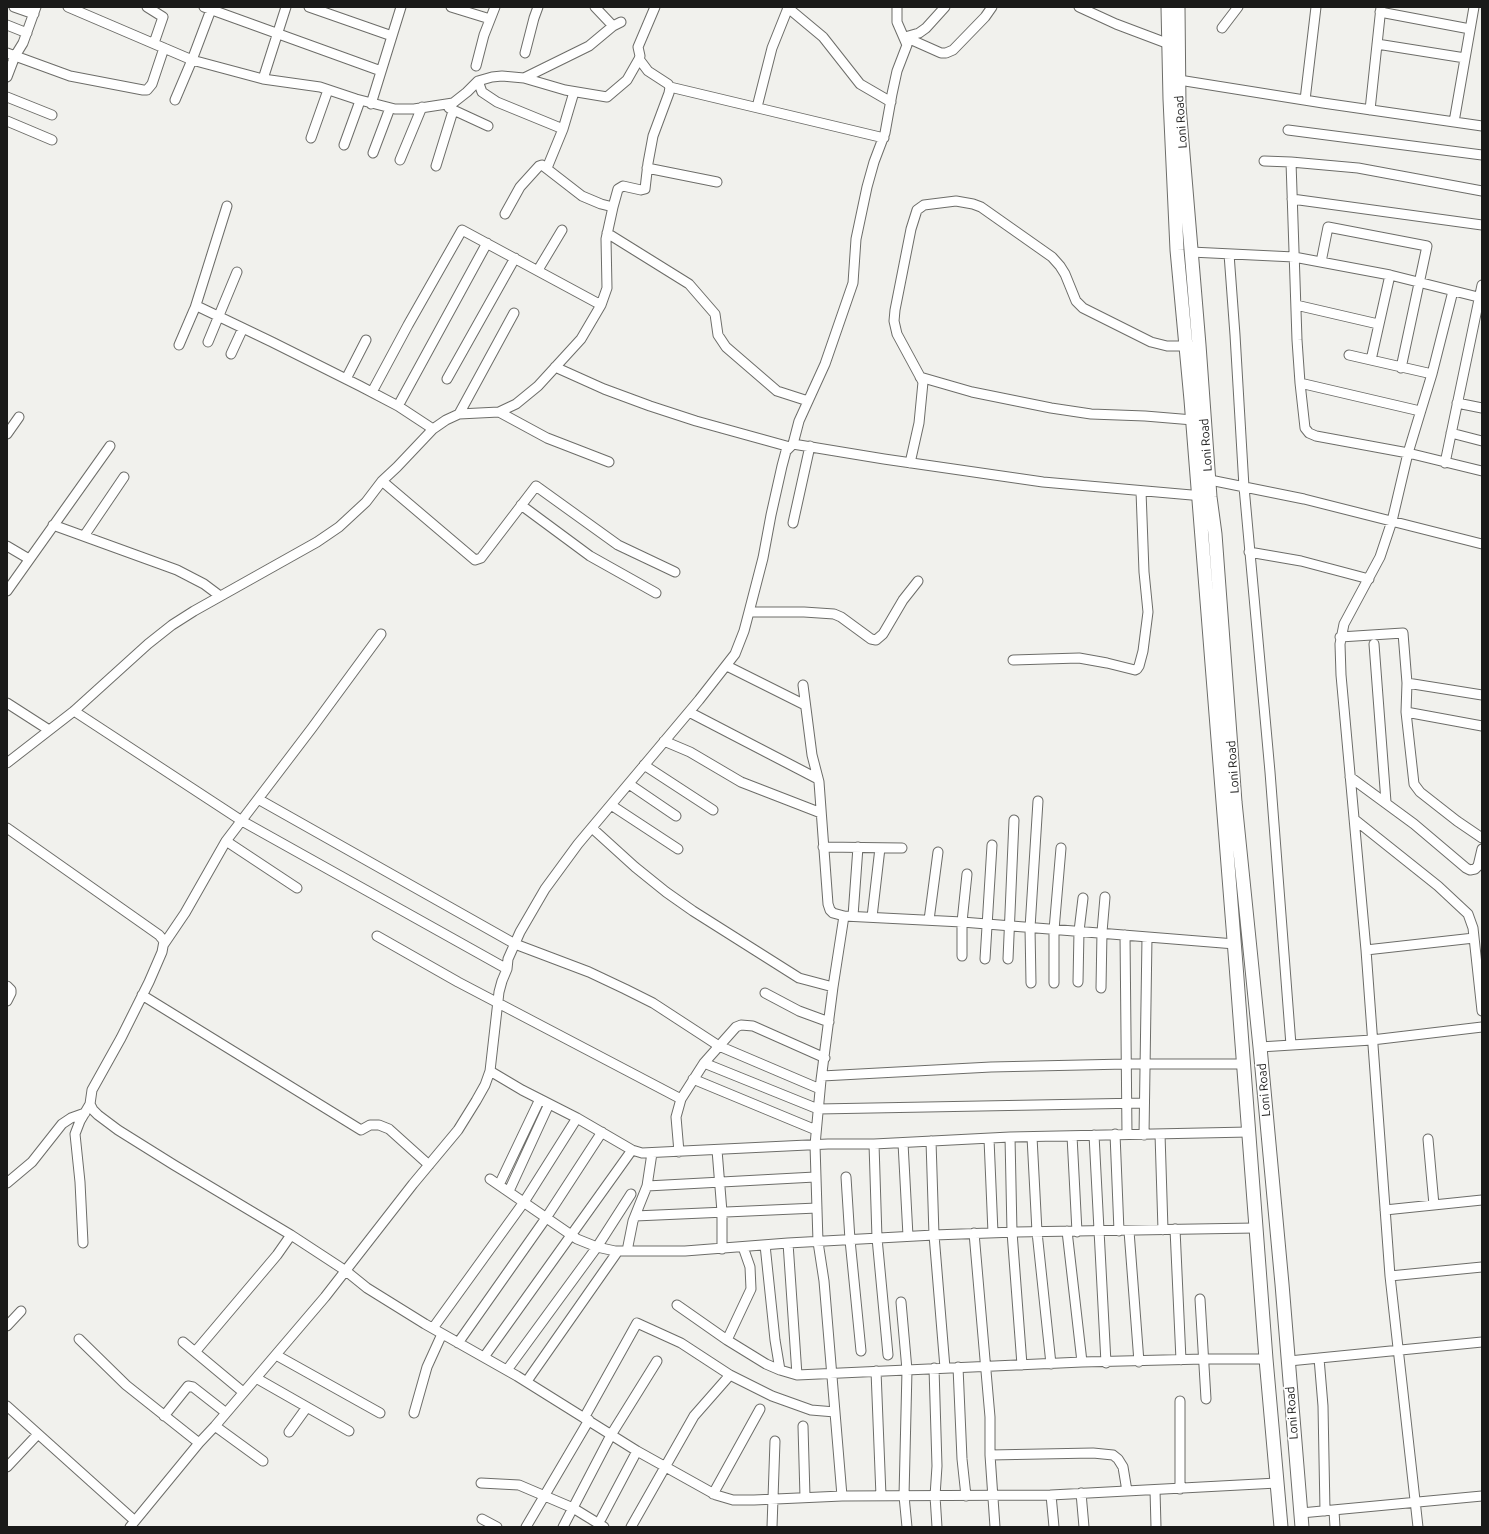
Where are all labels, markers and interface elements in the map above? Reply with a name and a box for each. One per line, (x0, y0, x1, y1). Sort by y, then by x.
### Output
street label: Loni Road (1172, 95, 1190, 149)
street label: Loni Road (1197, 418, 1215, 472)
street label: Loni Road (1224, 740, 1242, 794)
street label: Loni Road (1255, 1063, 1273, 1117)
street label: Loni Road (1283, 1386, 1301, 1440)

